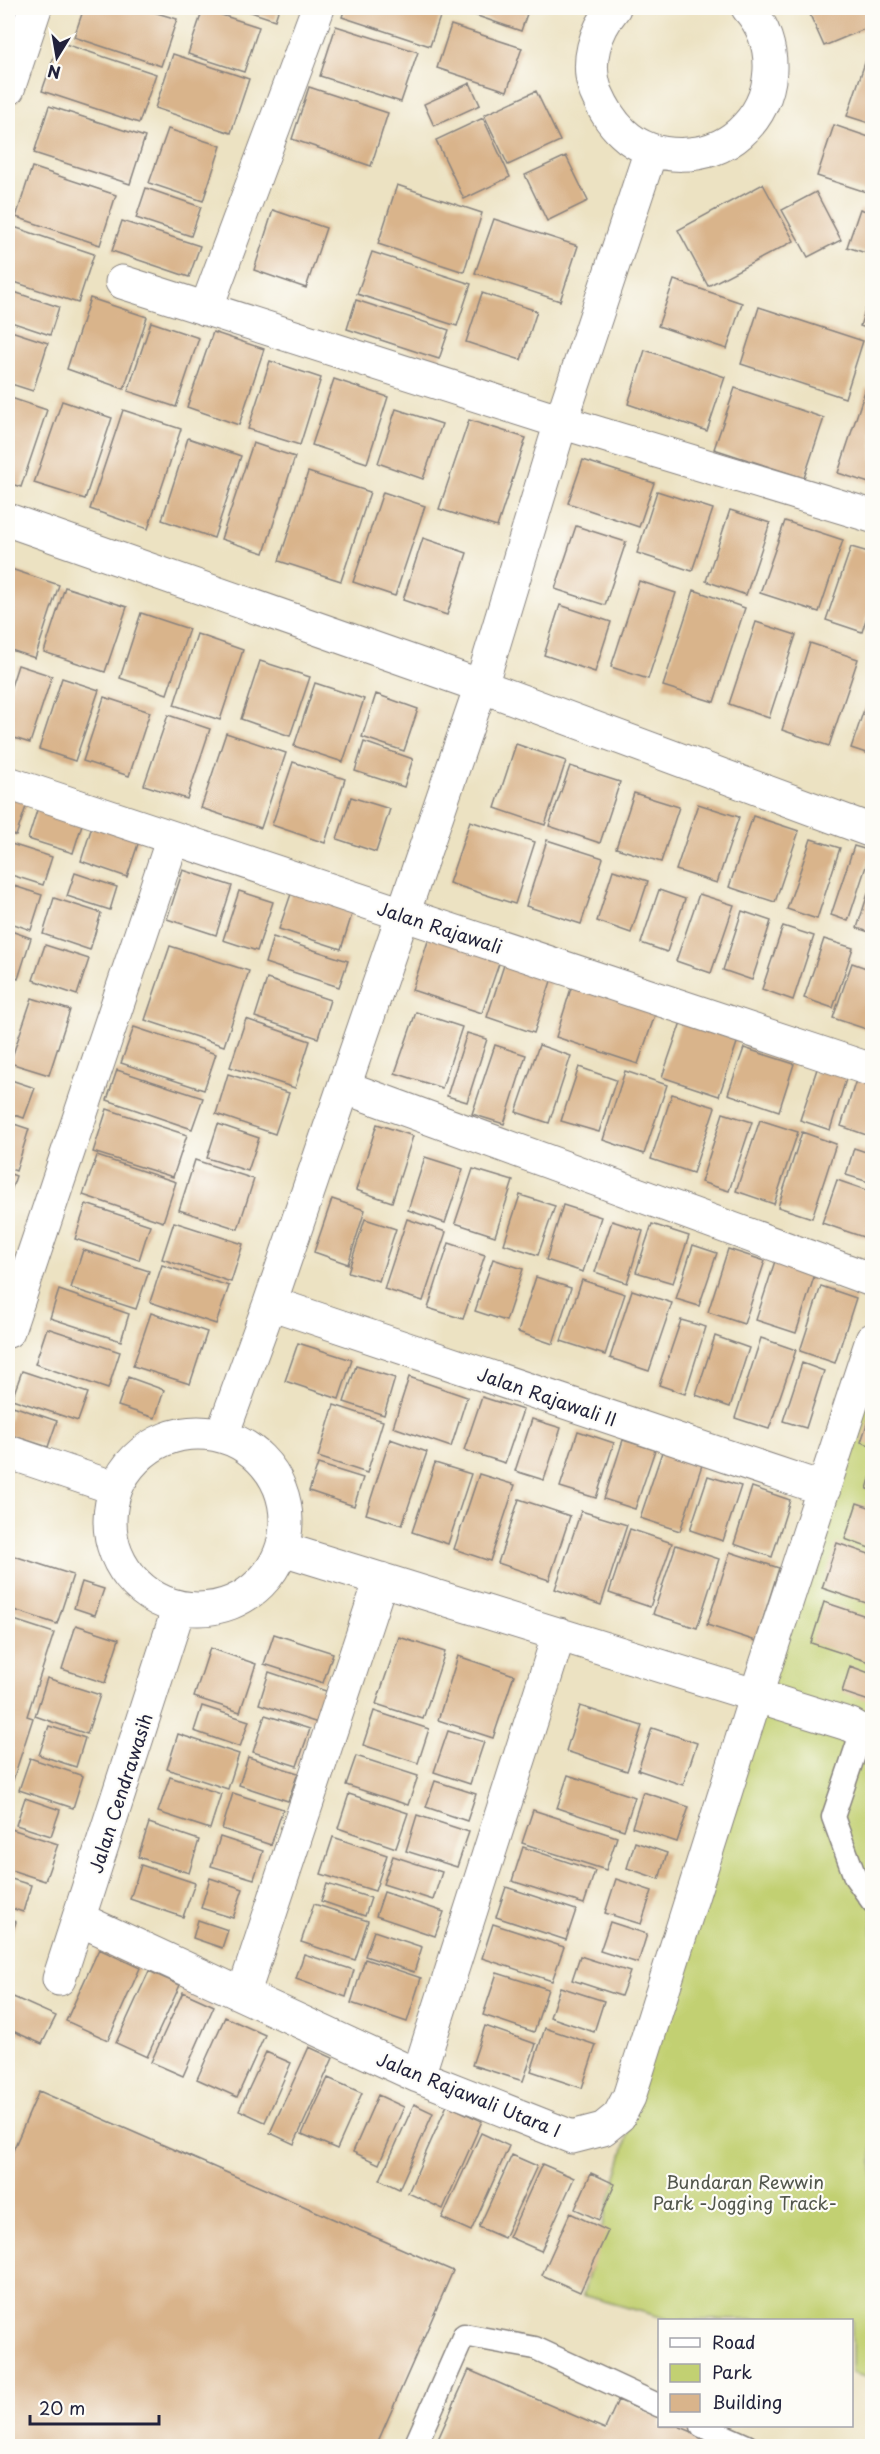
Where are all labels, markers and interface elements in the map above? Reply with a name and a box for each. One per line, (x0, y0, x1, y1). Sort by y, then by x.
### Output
north arrow (27, 27, 87, 87)
text: N (45, 60, 62, 86)
street label: Jalan Rajawali (374, 894, 506, 960)
street label: Jalan Rajawali II (474, 1360, 620, 1432)
street label: Jalan Cendrawasih (81, 1710, 159, 1876)
street label: Jalan Rajawali Utara I (373, 2045, 565, 2143)
park label: Bundaran Rewwin Park -Jogging Track- (653, 2168, 837, 2216)
legend (658, 2319, 853, 2427)
text: Road (712, 2328, 756, 2355)
text: Park (712, 2358, 752, 2385)
scale bar (30, 2388, 159, 2426)
text: Building (712, 2388, 782, 2415)
text: 20 m (39, 2394, 85, 2421)

